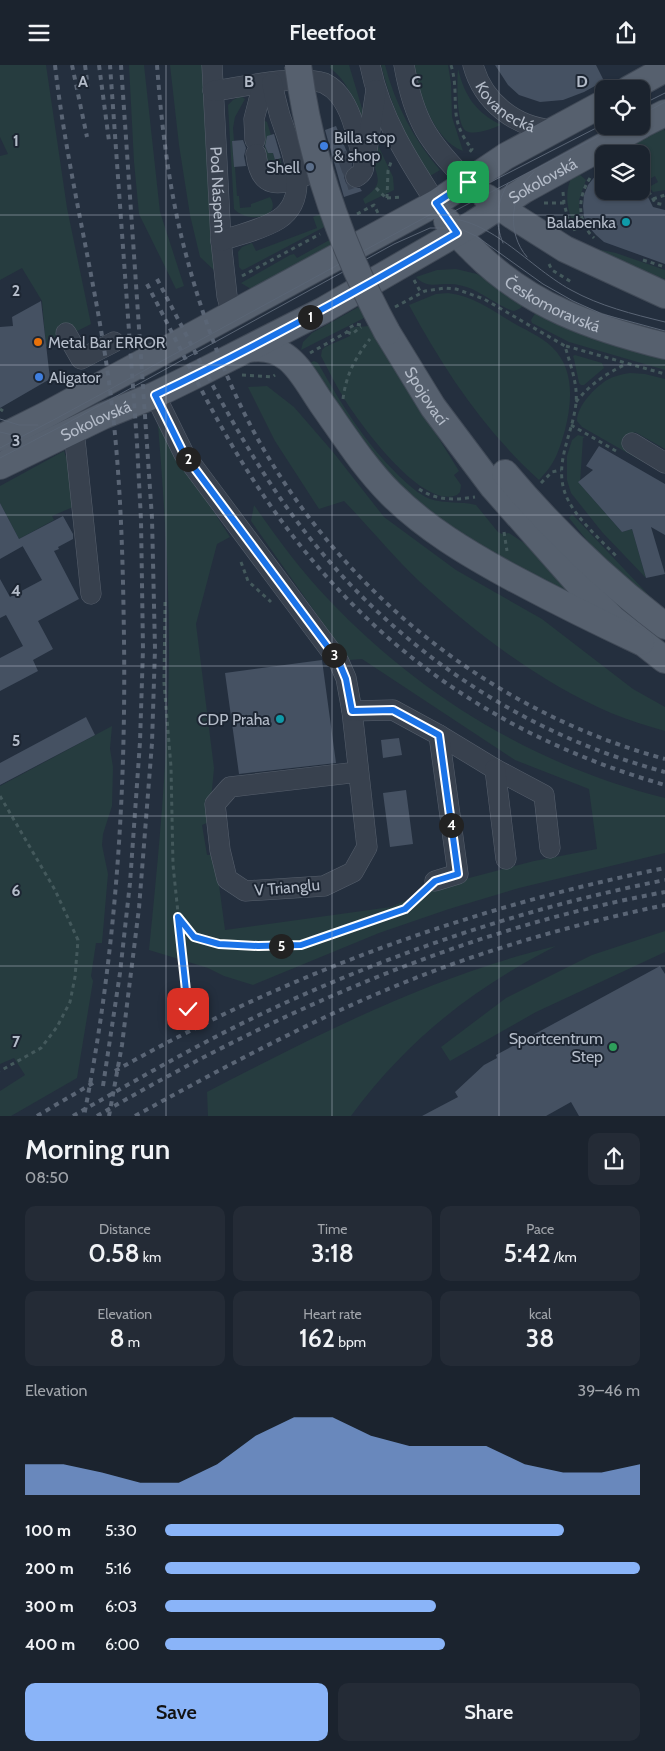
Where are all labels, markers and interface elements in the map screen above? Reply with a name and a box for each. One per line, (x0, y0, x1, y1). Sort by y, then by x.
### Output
icon: menu (25, 19, 53, 47)
text: Fleetfoot (289, 19, 376, 46)
icon: share (612, 19, 640, 47)
text: A (78, 72, 88, 91)
text: B (244, 72, 254, 91)
text: C (411, 72, 421, 91)
text: D (576, 72, 588, 91)
street label: Kovanecká (471, 78, 537, 136)
map controls (595, 80, 650, 200)
button: locate (595, 80, 650, 135)
place label: Billa stop & shop (334, 128, 395, 165)
text: 1 (13, 131, 19, 150)
marker: Billa stop & shop (318, 140, 330, 152)
button: layers (595, 145, 650, 200)
street label: Pod Náspem (206, 146, 230, 234)
street label: Sokolovská (505, 154, 580, 208)
place label: Shell (266, 158, 300, 177)
marker: Shell (304, 161, 316, 173)
pin (447, 161, 489, 203)
icon: arrive (454, 168, 482, 196)
place label: Balabenka (547, 213, 616, 232)
marker: Balabenka (620, 216, 632, 228)
street label: Českomoravská (501, 272, 603, 336)
text: 2 (12, 281, 20, 300)
pin: 1 (298, 305, 322, 329)
text: 1 (308, 308, 313, 326)
place label: Metal Bar ERROR (48, 333, 166, 352)
marker: Metal Bar ERROR (32, 336, 44, 348)
street label: Spojovací (401, 363, 452, 429)
place label: Aligator (49, 368, 102, 387)
marker: Aligator (33, 371, 45, 383)
street label: Sokolovská (58, 397, 134, 445)
text: 3 (12, 431, 20, 450)
pin: 2 (176, 447, 200, 471)
text: 2 (185, 450, 192, 468)
text: 4 (11, 581, 21, 600)
pin: 3 (322, 643, 346, 667)
text: 3 (331, 646, 338, 664)
place label: CDP Praha (198, 710, 270, 729)
marker: CDP Praha (274, 713, 286, 725)
text: 5 (12, 731, 20, 750)
pin: 4 (438, 813, 464, 837)
text: 4 (447, 816, 456, 834)
street label: V Trianglu (253, 875, 321, 900)
text: 6 (12, 881, 21, 900)
pin: 5 (268, 933, 294, 959)
text: 5 (278, 937, 285, 955)
pin (167, 988, 209, 1030)
icon: check (174, 995, 202, 1023)
place label: Sportcentrum Step (509, 1029, 603, 1066)
text: 7 (12, 1032, 21, 1051)
marker: Sportcentrum Step (607, 1041, 619, 1053)
text: Morning run (25, 1132, 170, 1166)
button: share (588, 1133, 640, 1185)
text: 08:50 (25, 1168, 69, 1187)
text: Distance (99, 1220, 151, 1238)
text: Time (318, 1220, 347, 1238)
text: Pace (526, 1220, 554, 1238)
text: 0.58 (88, 1238, 140, 1268)
text: 3:18 (311, 1238, 354, 1268)
text: 5:42 (503, 1238, 551, 1268)
text: km (140, 1248, 161, 1266)
text: /km (551, 1248, 577, 1266)
text: Elevation (97, 1305, 152, 1323)
text: Heart rate (303, 1305, 362, 1323)
text: kcal (529, 1305, 551, 1323)
text: 8 (110, 1323, 125, 1353)
text: 162 (299, 1323, 335, 1353)
text: 38 (526, 1323, 554, 1353)
text: m (125, 1333, 140, 1351)
text: bpm (335, 1333, 366, 1351)
text: Elevation (25, 1381, 88, 1400)
text: 39–46 m (578, 1381, 640, 1400)
text: 100 m (25, 1521, 71, 1540)
text: 5:30 (105, 1521, 137, 1540)
text: 200 m (25, 1559, 74, 1578)
text: 5:16 (105, 1559, 131, 1578)
text: 300 m (25, 1597, 74, 1616)
text: 6:03 (105, 1597, 137, 1616)
text: 400 m (25, 1635, 75, 1654)
text: 6:00 (105, 1635, 140, 1654)
button: Save (25, 1683, 328, 1741)
button: Share (338, 1683, 640, 1741)

